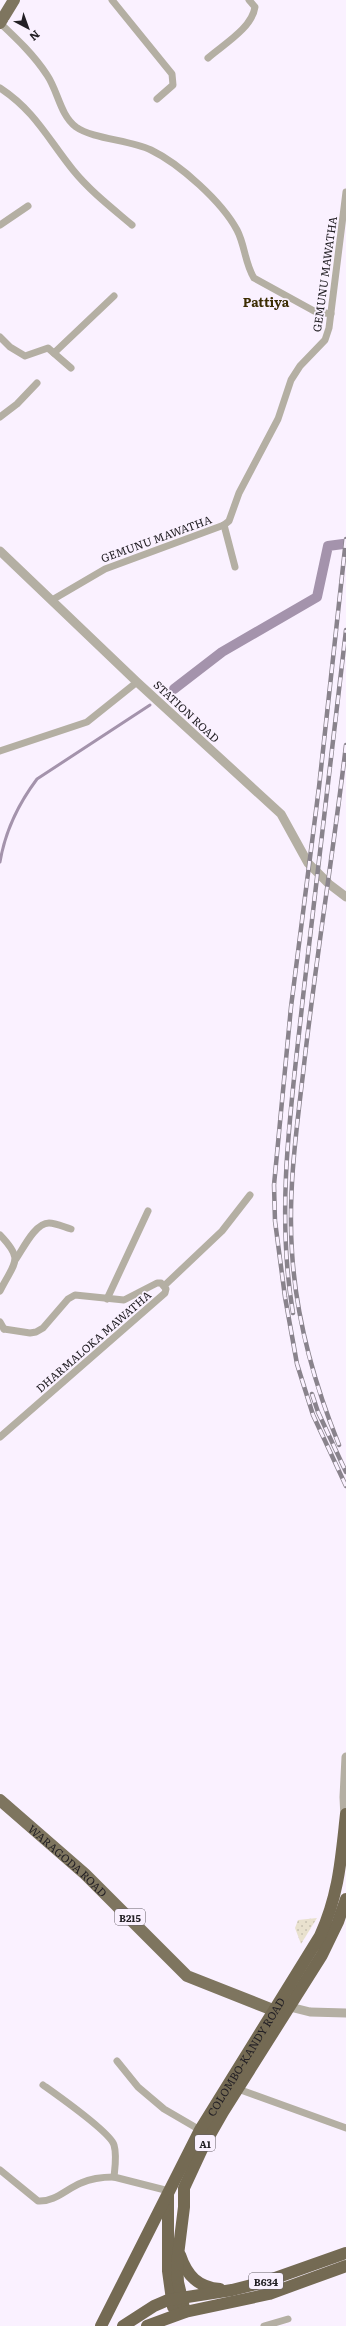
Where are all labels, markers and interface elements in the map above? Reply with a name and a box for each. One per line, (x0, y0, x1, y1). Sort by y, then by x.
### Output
north arrow (8, 8, 48, 48)
text: N (26, 27, 44, 45)
street label: GEMUNU MAWATHA (308, 215, 340, 333)
district label: Pattiya (243, 292, 290, 311)
street label: GEMUNU MAWATHA (98, 511, 214, 565)
street label: STATION ROAD (151, 676, 223, 746)
street label: DHARMALOKA MAWATHA (32, 1286, 154, 1396)
street label: WARAGODA ROAD (25, 1820, 111, 1900)
road number: B215 (115, 1909, 145, 1925)
street label: COLOMBO-KANDY ROAD (203, 1994, 288, 2119)
road number: A1 (195, 2135, 215, 2151)
road number: B634 (249, 2273, 283, 2289)

